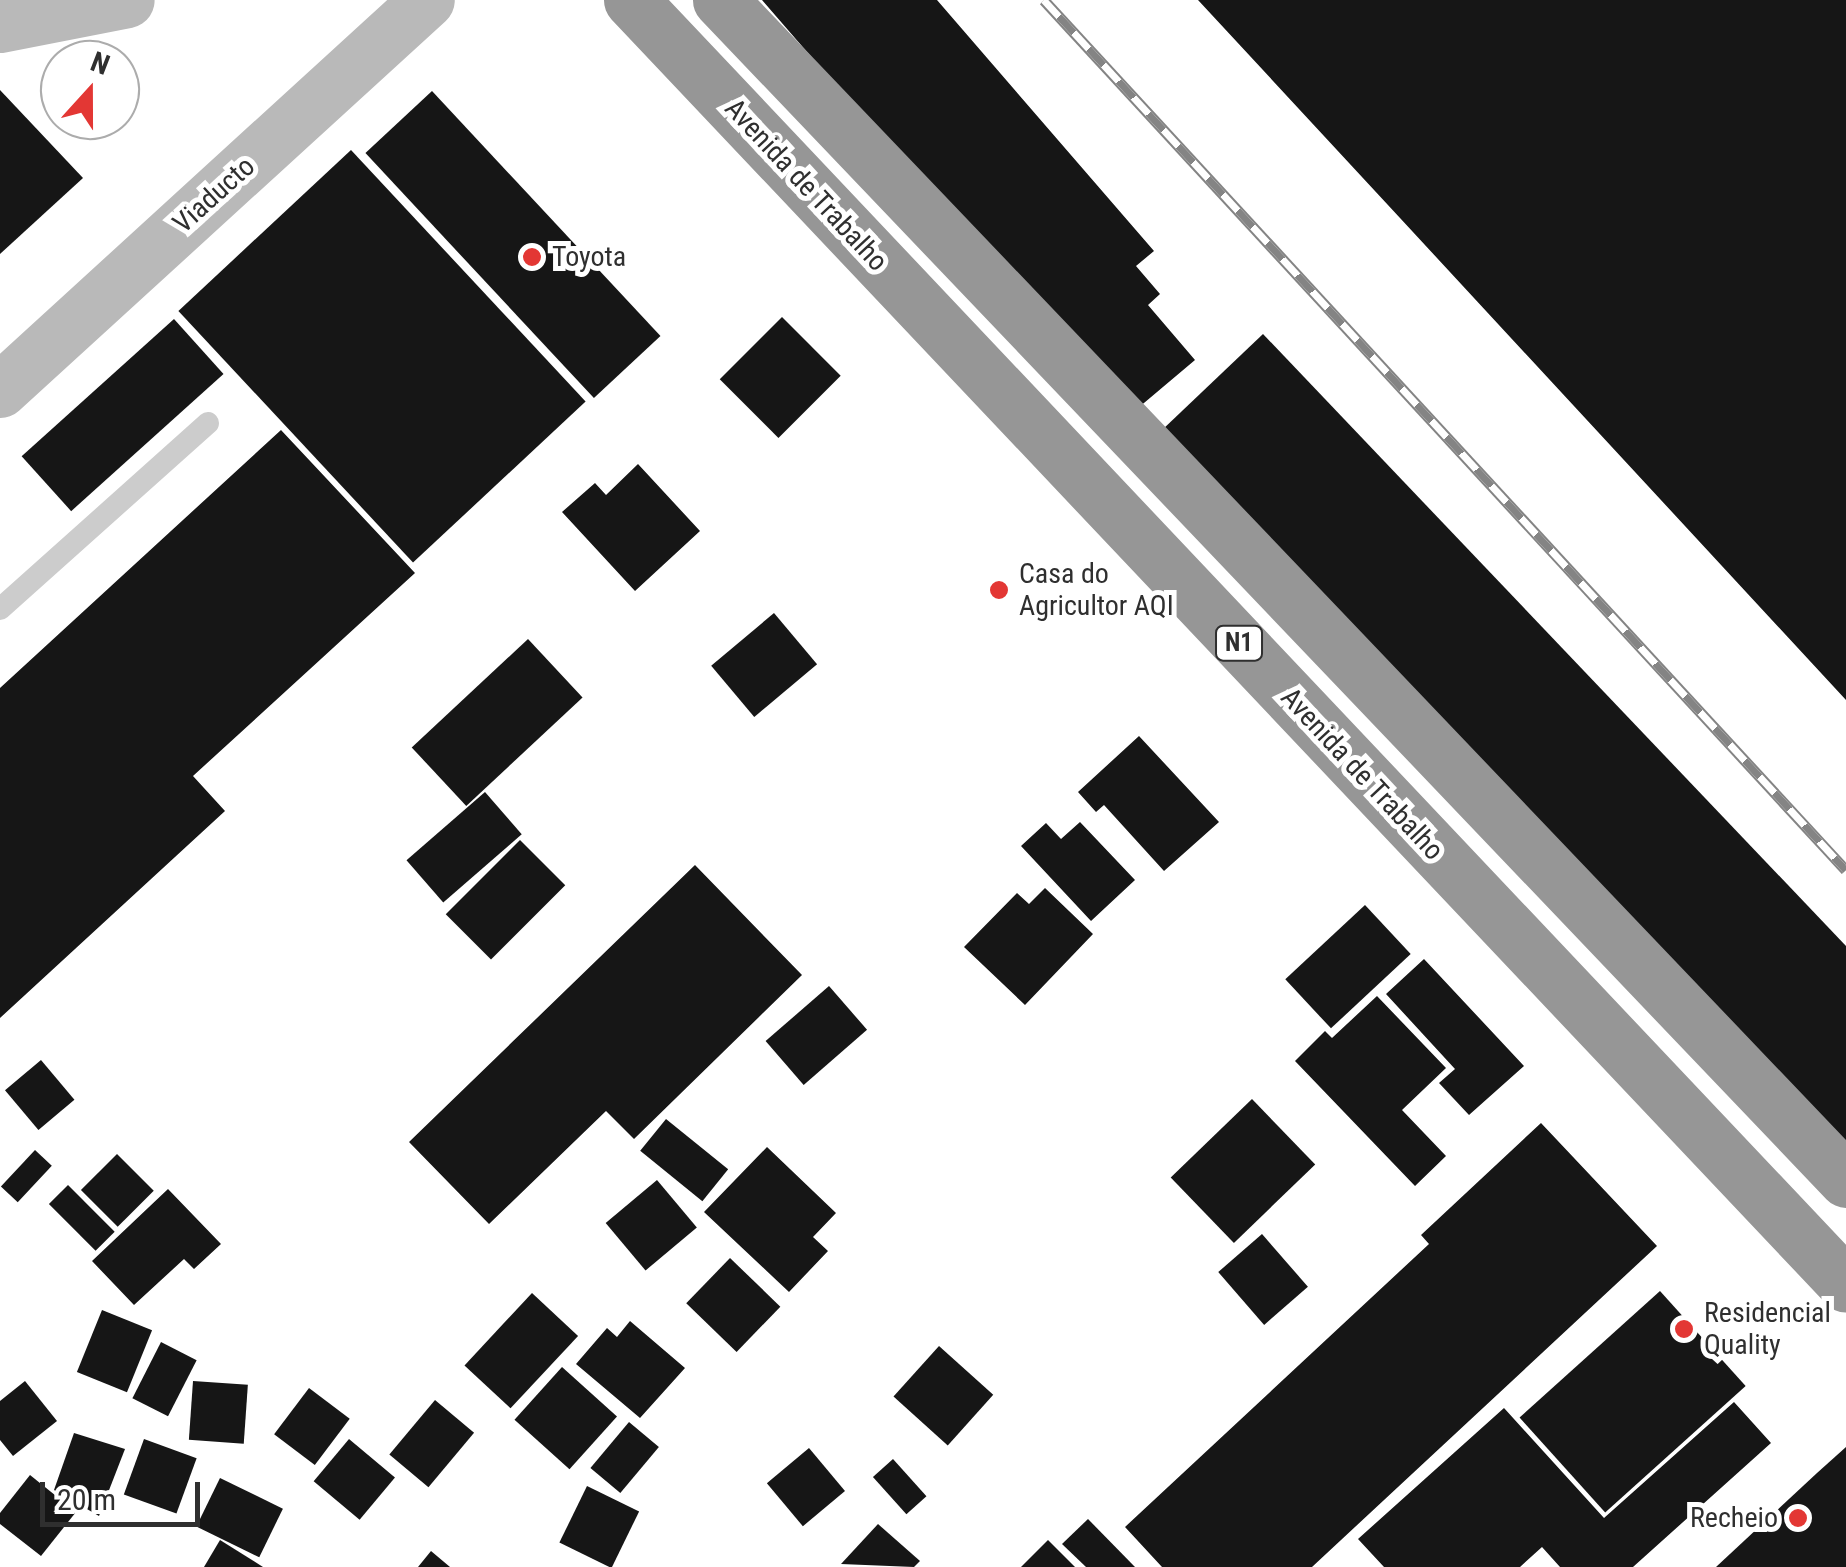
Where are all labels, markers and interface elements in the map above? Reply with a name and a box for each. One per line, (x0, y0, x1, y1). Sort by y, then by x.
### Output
north arrow (40, 40, 140, 140)
text: N (86, 45, 114, 82)
street label: Avenida de Trabalho (717, 92, 895, 278)
street label: Viaducto (166, 150, 262, 240)
place label: Toyota (552, 240, 626, 274)
marker: Toyota (521, 246, 543, 268)
place label: Casa do Agricultor AQI (1019, 557, 1174, 623)
marker: Casa do Agricultor AQI (988, 579, 1010, 601)
road number: N1 (1214, 623, 1264, 663)
street label: Avenida de Trabalho (1273, 681, 1451, 867)
place label: Residencial Quality (1704, 1296, 1831, 1362)
marker: Residencial Quality (1673, 1318, 1695, 1340)
scale bar (45, 1462, 205, 1524)
text: 20 m (57, 1482, 116, 1517)
place label: Recheio (1690, 1501, 1778, 1535)
marker: Recheio (1787, 1507, 1809, 1529)

